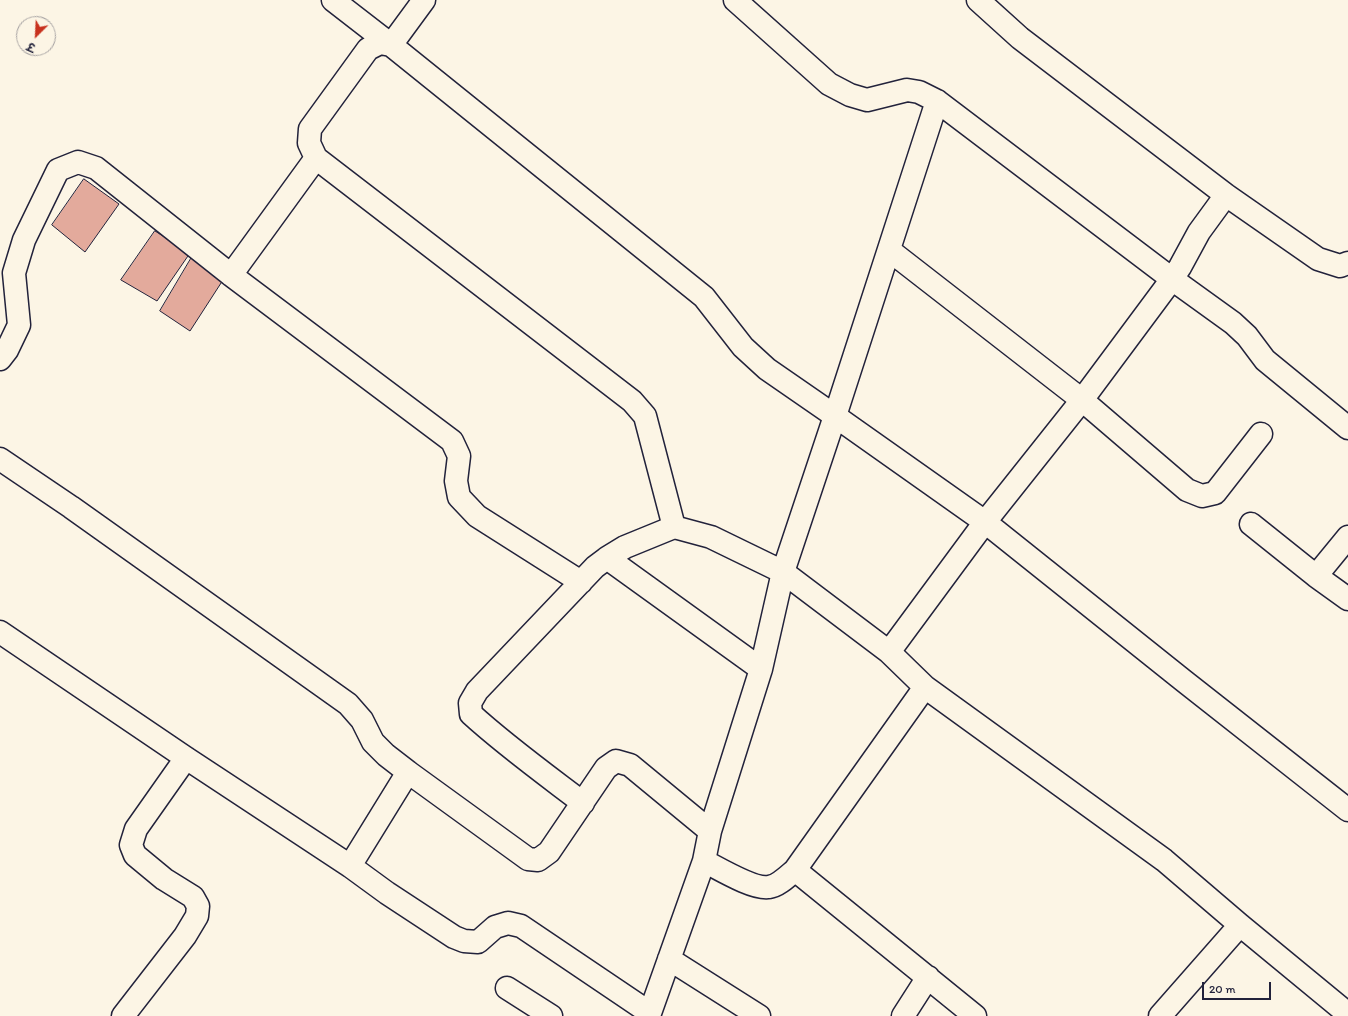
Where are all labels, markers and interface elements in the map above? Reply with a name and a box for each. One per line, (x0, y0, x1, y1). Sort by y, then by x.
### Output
north arrow (16, 16, 56, 56)
text: उ (25, 39, 37, 54)
scale bar (1204, 974, 1273, 1000)
text: 20 m (1209, 982, 1236, 996)

